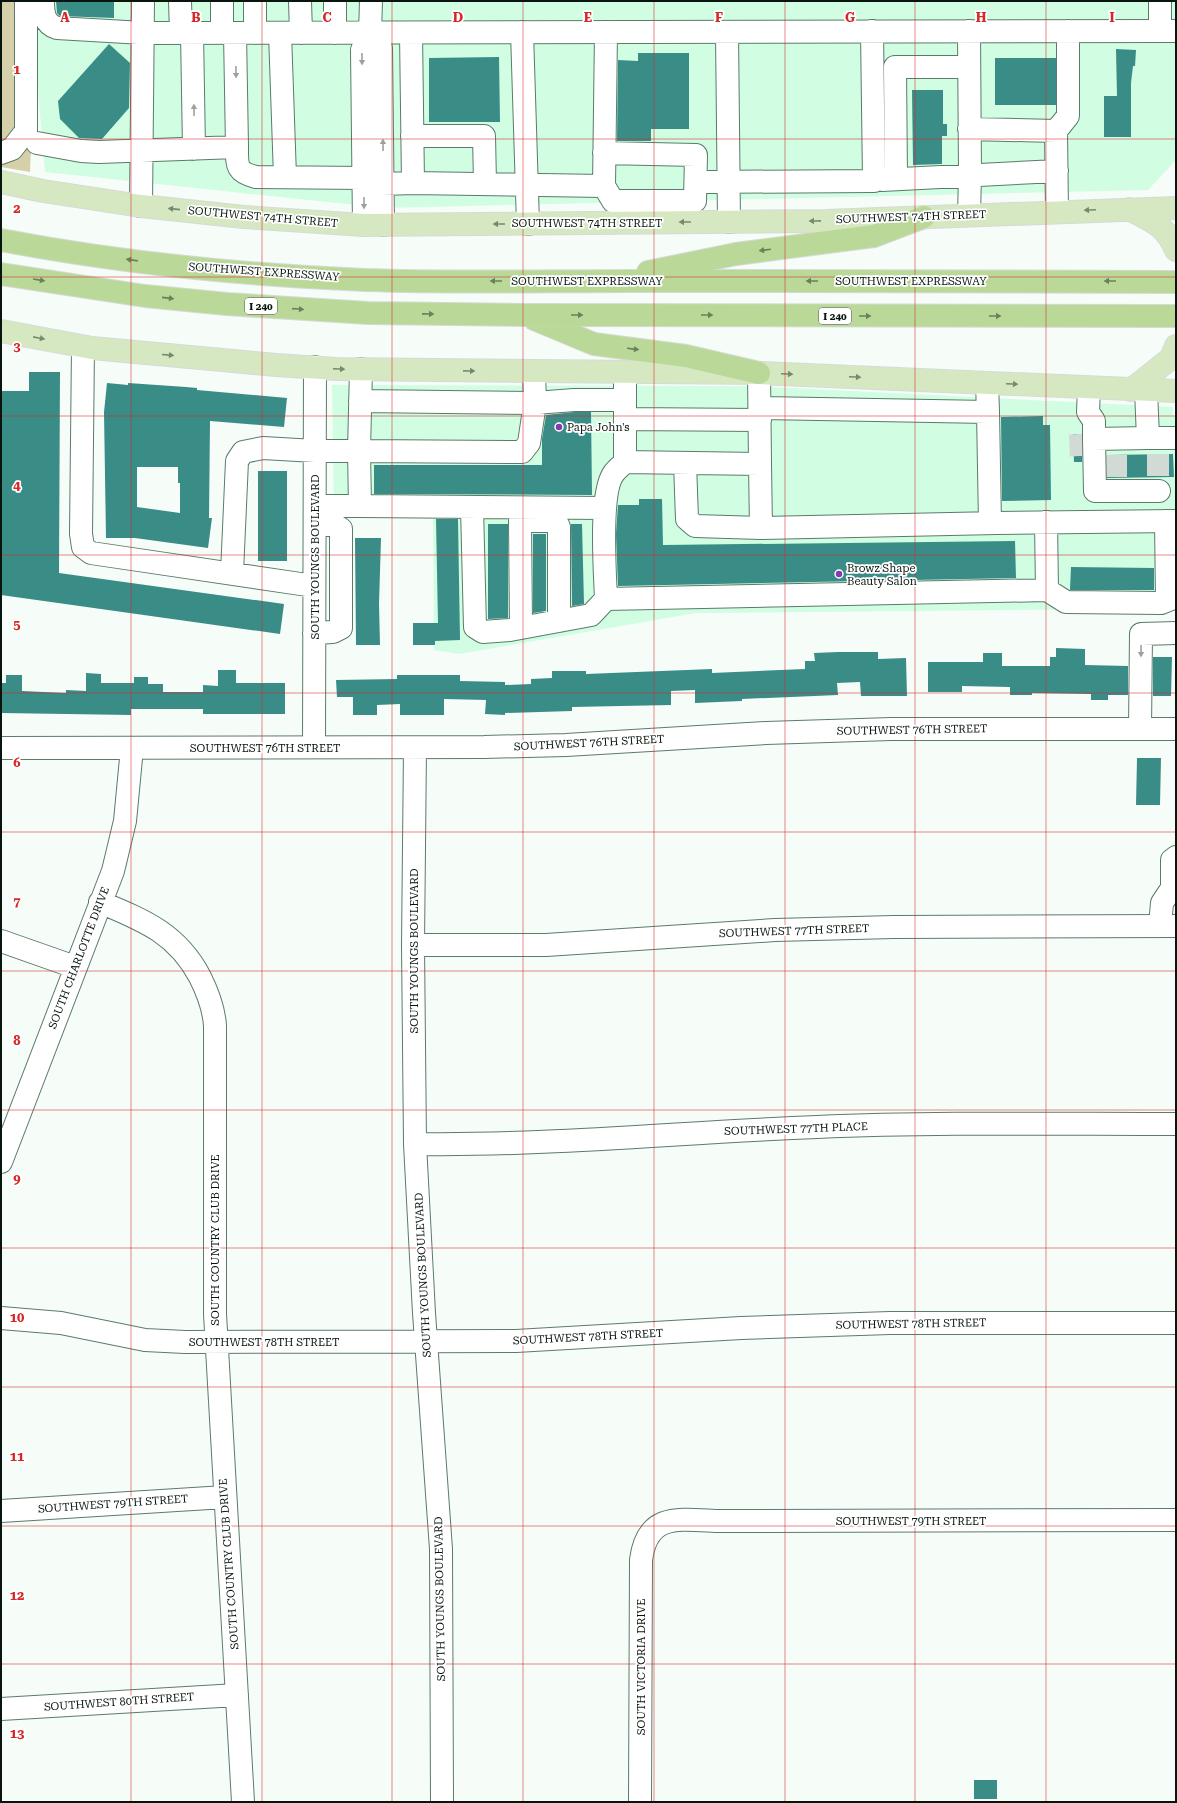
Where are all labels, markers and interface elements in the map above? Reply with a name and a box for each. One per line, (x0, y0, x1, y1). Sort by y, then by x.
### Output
text: A (60, 10, 70, 25)
text: B (191, 10, 201, 25)
text: C (322, 10, 332, 25)
text: D (453, 10, 463, 25)
text: E (584, 10, 592, 25)
text: F (715, 10, 723, 25)
text: G (845, 10, 855, 25)
text: H (976, 10, 987, 25)
text: I (1109, 10, 1115, 25)
one-way arrow (359, 53, 365, 66)
text: 1 (13, 62, 21, 77)
one-way arrow (232, 66, 239, 78)
one-way arrow (191, 103, 197, 116)
one-way arrow (380, 138, 386, 151)
one-way arrow (361, 197, 367, 210)
text: 2 (13, 201, 21, 216)
street label: SOUTHWEST 74TH STREET (187, 204, 339, 230)
one-way arrow (168, 206, 180, 212)
one-way arrow (1084, 207, 1096, 214)
street label: SOUTHWEST 74TH STREET (836, 208, 986, 226)
street label: SOUTHWEST 74TH STREET (512, 217, 662, 230)
one-way arrow (808, 218, 821, 224)
one-way arrow (678, 219, 691, 225)
one-way arrow (492, 221, 505, 227)
one-way arrow (759, 247, 772, 253)
one-way arrow (126, 257, 138, 263)
street label: SOUTHWEST EXPRESSWAY (188, 260, 341, 284)
street label: SOUTHWEST EXPRESSWAY (511, 275, 663, 288)
street label: SOUTHWEST EXPRESSWAY (835, 275, 987, 288)
one-way arrow (33, 277, 46, 283)
one-way arrow (489, 278, 502, 284)
one-way arrow (805, 278, 818, 284)
one-way arrow (1103, 278, 1116, 284)
one-way arrow (162, 295, 174, 301)
road number: I 240 (245, 298, 277, 314)
one-way arrow (292, 305, 304, 312)
road number: I 240 (819, 308, 851, 324)
one-way arrow (422, 311, 435, 317)
one-way arrow (571, 312, 584, 318)
one-way arrow (701, 312, 714, 318)
one-way arrow (859, 313, 872, 319)
one-way arrow (989, 313, 1002, 319)
one-way arrow (33, 335, 45, 341)
text: 3 (13, 339, 21, 354)
one-way arrow (626, 346, 639, 352)
one-way arrow (162, 352, 174, 359)
one-way arrow (333, 366, 346, 372)
one-way arrow (463, 368, 476, 374)
one-way arrow (781, 371, 794, 377)
one-way arrow (849, 374, 862, 380)
one-way arrow (1006, 380, 1018, 387)
place label: Papa John's (567, 421, 629, 434)
marker: Papa John's (554, 422, 564, 432)
street label: SOUTH YOUNGS BOULEVARD (309, 475, 322, 639)
text: 4 (13, 478, 21, 493)
place label: Browz Shape Beauty Salon (847, 562, 917, 588)
marker: Browz Shape Beauty Salon (834, 569, 844, 579)
text: 5 (13, 617, 21, 632)
one-way arrow (1138, 645, 1144, 658)
street label: SOUTHWEST 76TH STREET (837, 722, 987, 738)
street label: SOUTHWEST 76TH STREET (513, 733, 665, 753)
street label: SOUTHWEST 76TH STREET (190, 742, 340, 755)
text: 6 (13, 755, 21, 770)
street label: SOUTH YOUNGS BOULEVARD (408, 869, 421, 1033)
street label: SOUTH CHARLOTTE DRIVE (46, 885, 112, 1031)
text: 7 (13, 894, 21, 909)
street label: SOUTHWEST 77TH STREET (719, 922, 869, 940)
text: 8 (13, 1033, 21, 1048)
street label: SOUTHWEST 77TH PLACE (724, 1120, 868, 1138)
street label: SOUTH COUNTRY CLUB DRIVE (209, 1154, 222, 1326)
text: 9 (13, 1171, 21, 1186)
street label: SOUTH YOUNGS BOULEVARD (412, 1192, 434, 1358)
text: 10 (10, 1310, 24, 1325)
street label: SOUTHWEST 78TH STREET (836, 1316, 986, 1332)
street label: SOUTHWEST 78TH STREET (512, 1327, 664, 1347)
street label: SOUTHWEST 78TH STREET (189, 1336, 339, 1349)
text: 11 (10, 1449, 24, 1464)
street label: SOUTH COUNTRY CLUB DRIVE (217, 1478, 241, 1650)
street label: SOUTHWEST 79TH STREET (37, 1492, 189, 1516)
street label: SOUTHWEST 79TH STREET (836, 1515, 986, 1528)
street label: SOUTH YOUNGS BOULEVARD (432, 1516, 448, 1682)
text: 12 (10, 1588, 24, 1603)
street label: SOUTH VICTORIA DRIVE (635, 1599, 648, 1735)
street label: SOUTHWEST 80TH STREET (43, 1690, 195, 1714)
text: 13 (10, 1726, 24, 1741)

